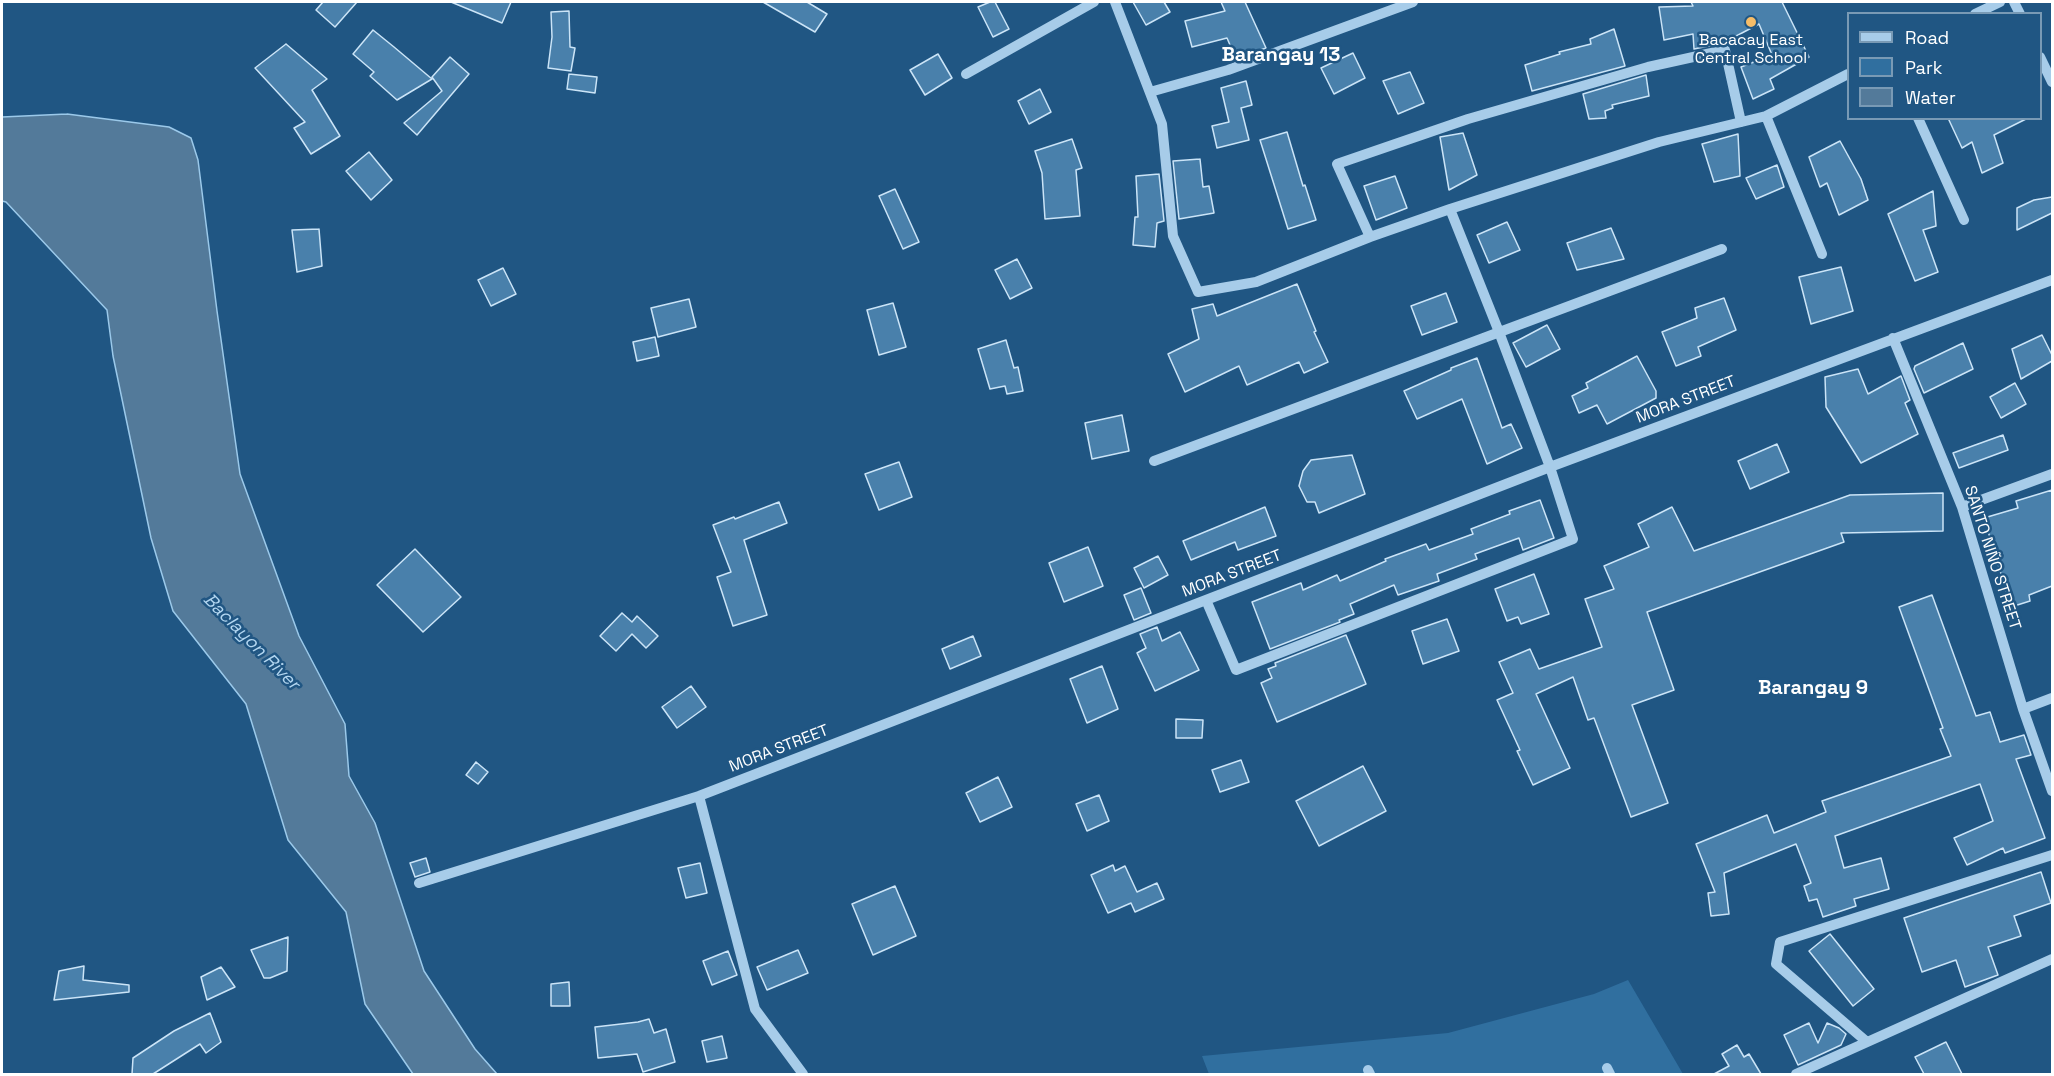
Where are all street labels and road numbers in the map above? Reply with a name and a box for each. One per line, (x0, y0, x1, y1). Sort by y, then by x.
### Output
street label: MORA STREET (1634, 372, 1738, 428)
street label: SANTO NIÑO STREET (1960, 484, 2024, 632)
street label: MORA STREET (1180, 546, 1284, 602)
street label: MORA STREET (727, 721, 831, 777)

